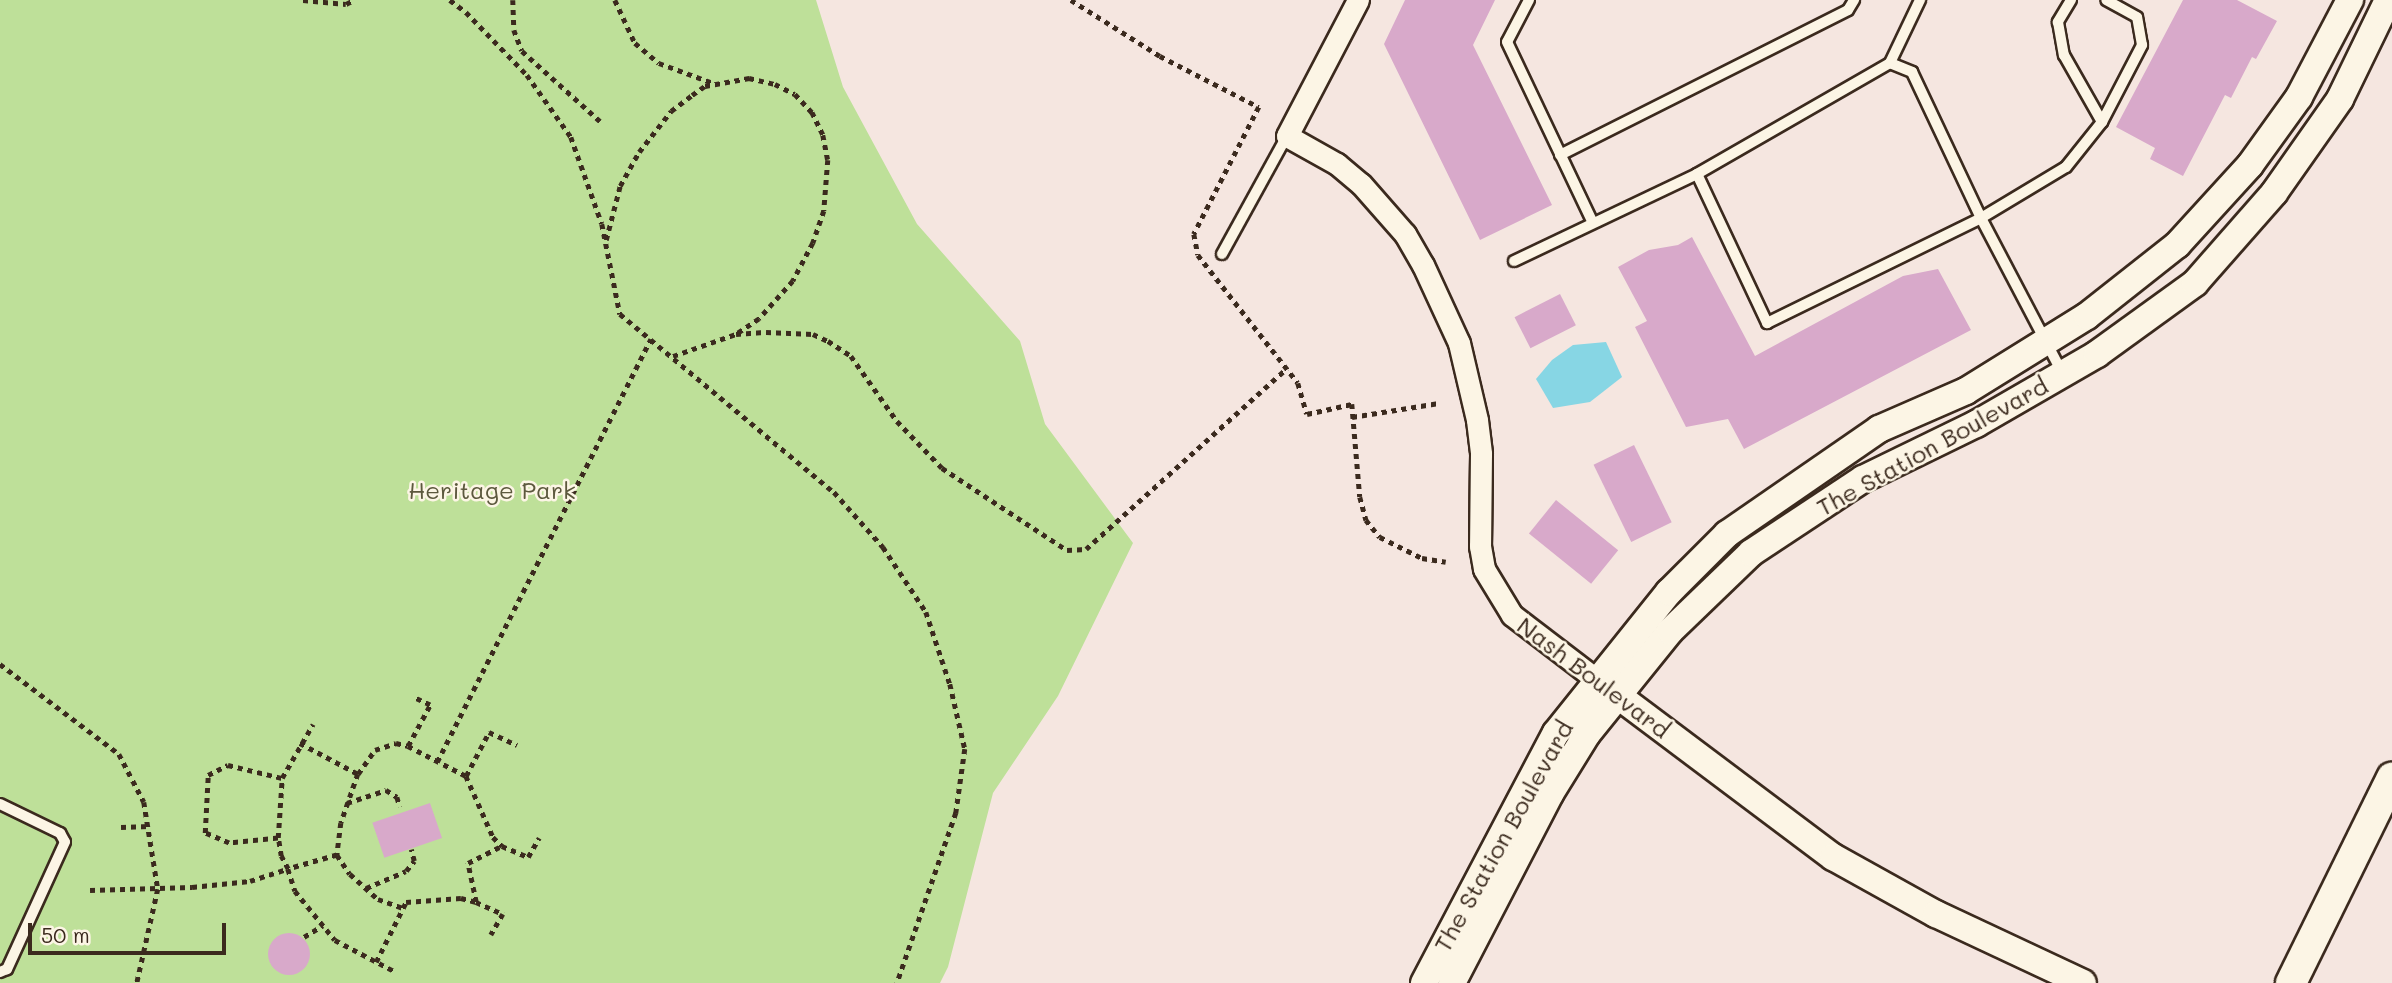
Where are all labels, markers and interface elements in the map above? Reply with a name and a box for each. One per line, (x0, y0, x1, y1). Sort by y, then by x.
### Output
street label: The Station Boulevard (1811, 370, 2053, 522)
park label: Heritage Park (408, 476, 576, 504)
street label: Nash Boulevard (1512, 610, 1676, 744)
street label: The Station Boulevard (1427, 715, 1579, 957)
scale bar (32, 909, 229, 953)
text: 50 m (41, 921, 90, 948)

